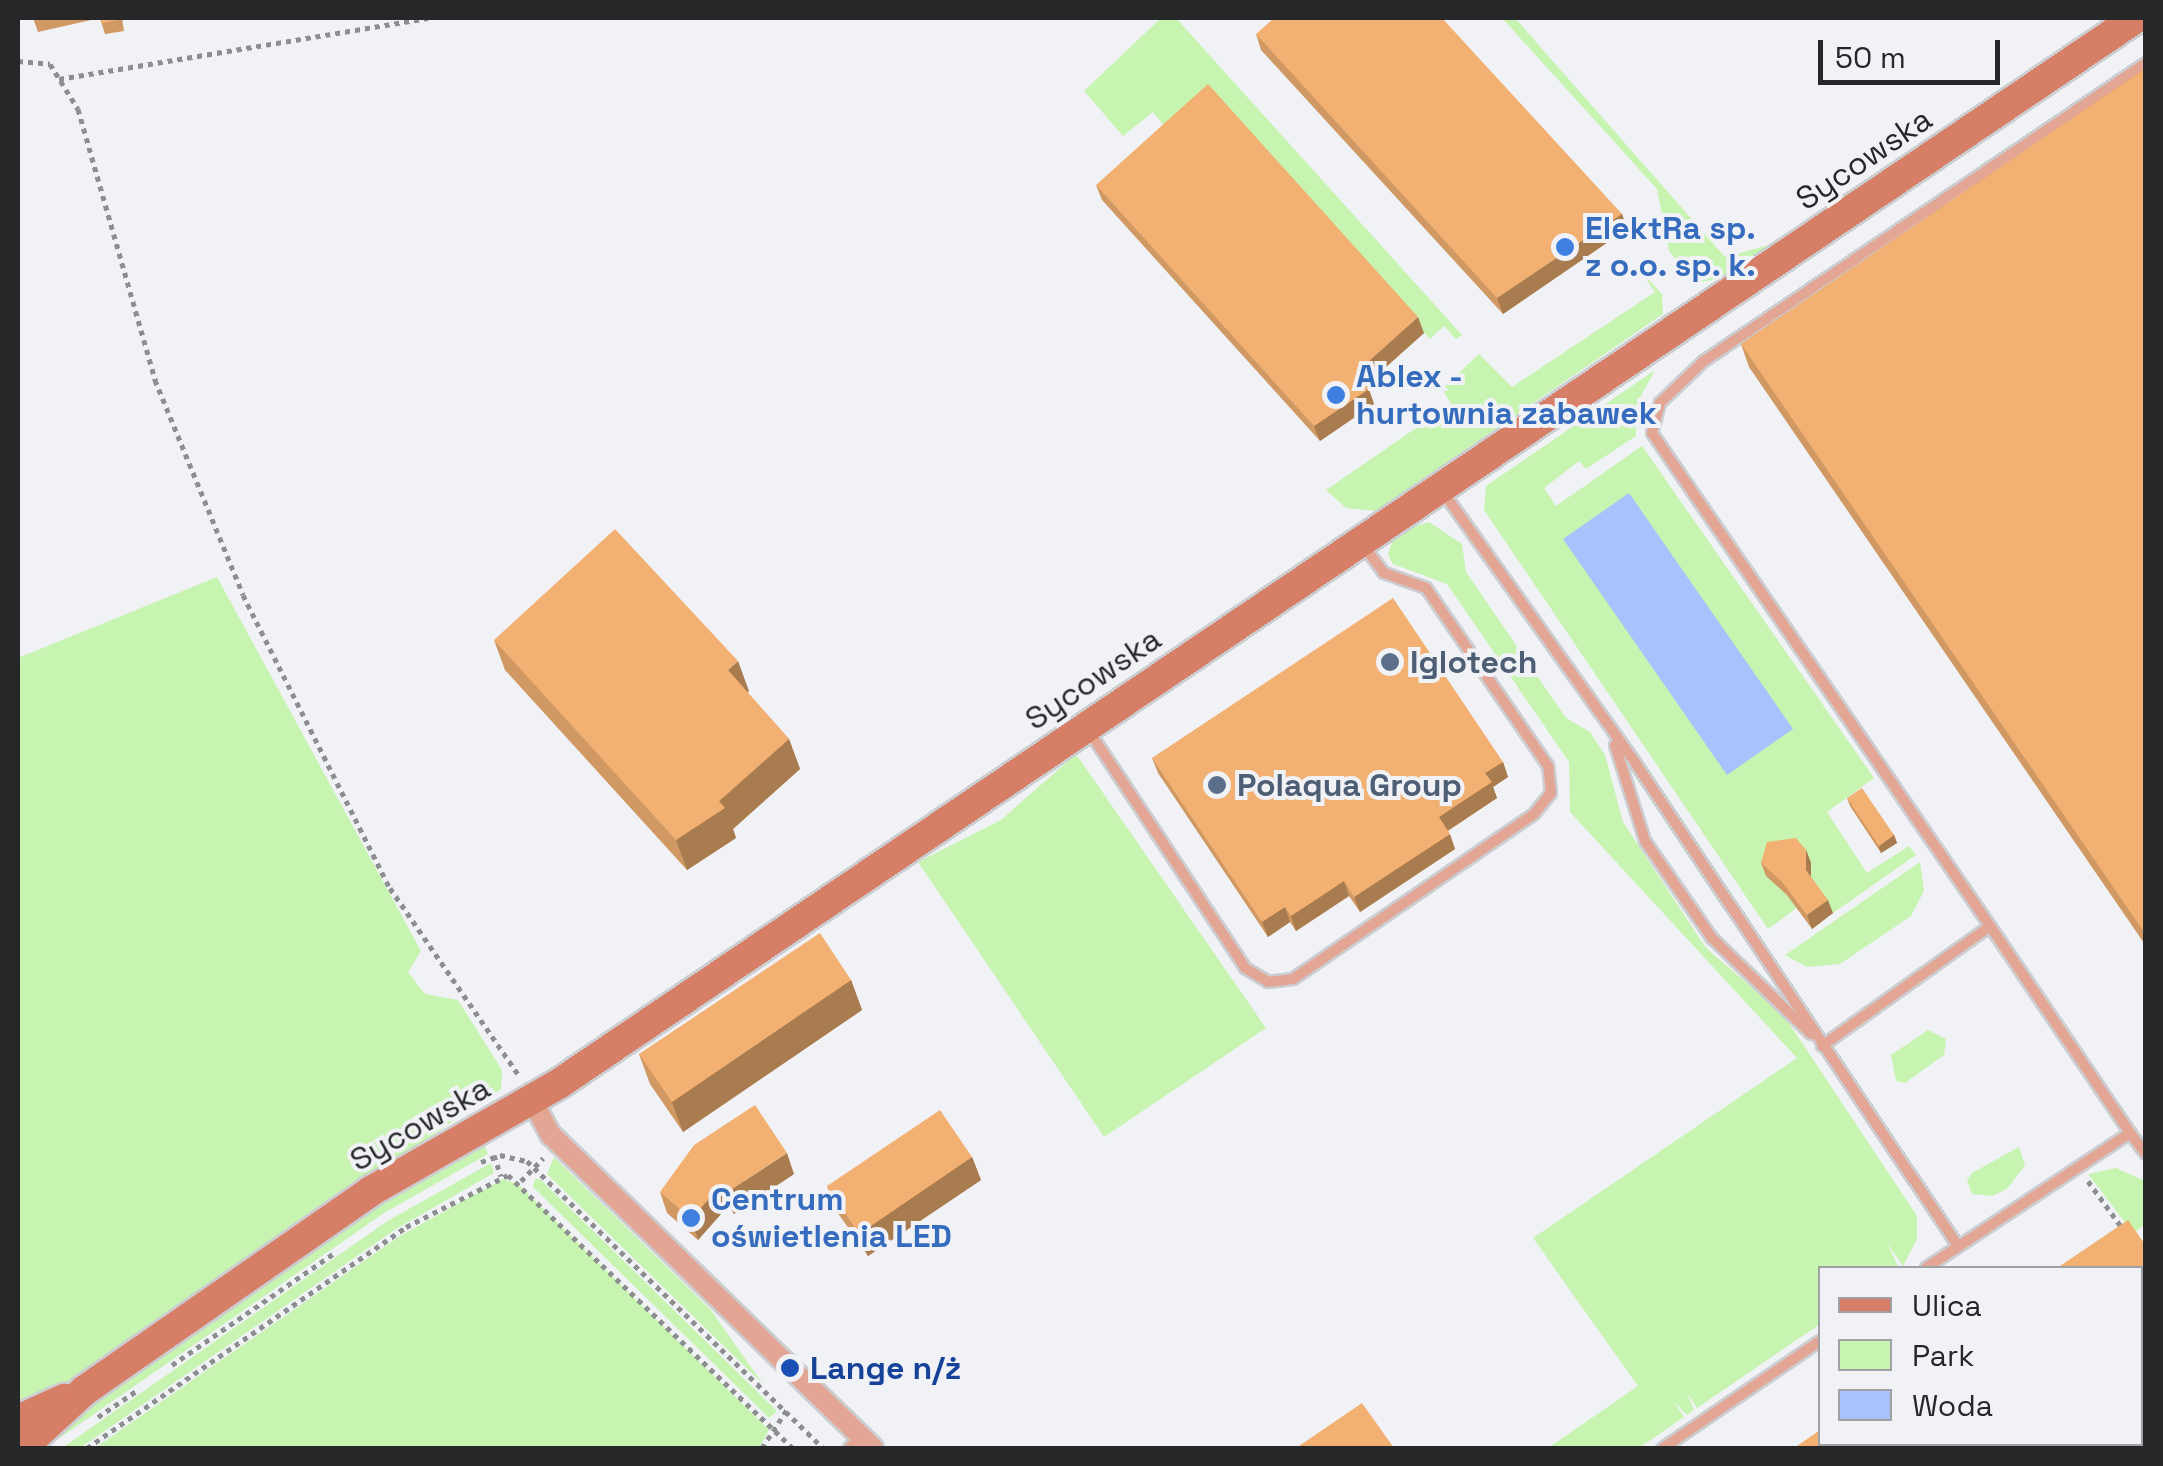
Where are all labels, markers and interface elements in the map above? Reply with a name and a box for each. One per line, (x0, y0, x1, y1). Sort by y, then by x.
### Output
scale bar (1823, 20, 2006, 82)
text: 50 m (1835, 38, 1906, 77)
street label: Sycowska (1789, 100, 1939, 218)
place label: ElektRa sp. z o.o. sp. k. (1585, 210, 1758, 285)
marker: ElektRa sp. z o.o. sp. k. (1554, 236, 1576, 258)
place label: Ablex - hurtownia zabawek (1356, 358, 1657, 433)
marker: Ablex - hurtownia zabawek (1325, 384, 1347, 406)
street label: Sycowska (1018, 620, 1168, 738)
place label: Iglotech (1410, 643, 1537, 681)
marker: Iglotech (1379, 651, 1401, 673)
place label: Polaqua Group (1237, 766, 1462, 804)
marker: Polaqua Group (1206, 774, 1228, 796)
street label: Sycowska (343, 1069, 497, 1179)
place label: Centrum oświetlenia LED (711, 1181, 952, 1256)
marker: Centrum oświetlenia LED (680, 1207, 702, 1229)
legend (1818, 1266, 2143, 1446)
text: Ulica (1912, 1286, 1982, 1325)
text: Park (1912, 1336, 1974, 1375)
place label: Lange n/ż (810, 1349, 961, 1387)
marker: Lange n/ż (779, 1357, 801, 1379)
text: Woda (1912, 1386, 1993, 1425)

